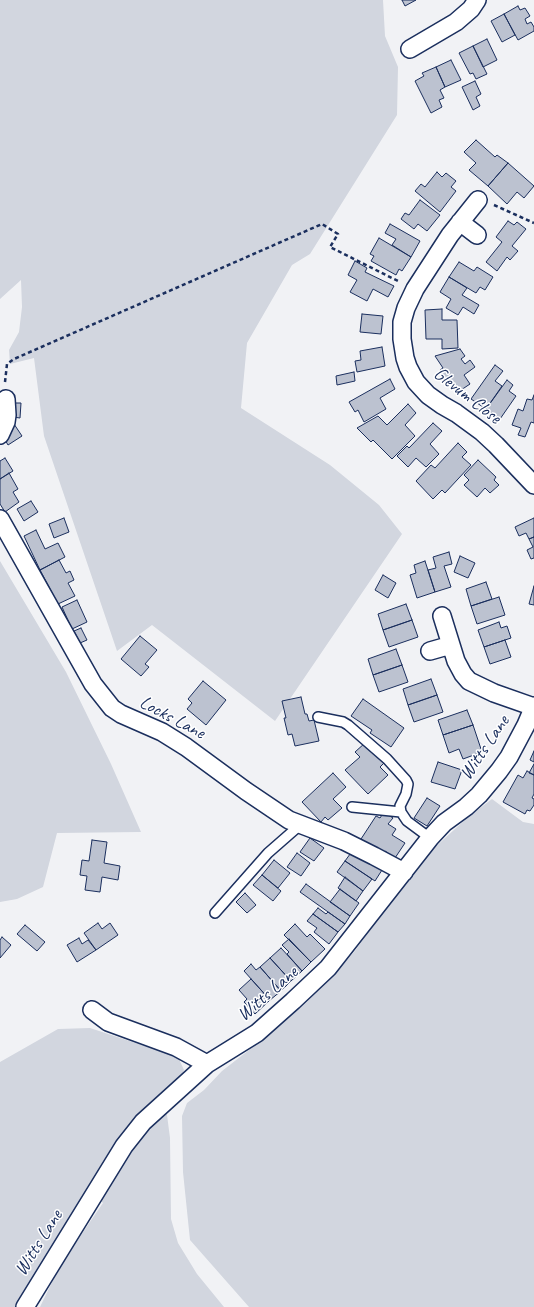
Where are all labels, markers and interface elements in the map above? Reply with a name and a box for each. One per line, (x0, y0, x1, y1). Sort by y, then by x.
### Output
street label: Glevum Close (429, 363, 505, 429)
street label: Locks Lane (135, 691, 209, 745)
street label: Witts Lane (455, 712, 515, 784)
street label: Witts Lane (233, 962, 303, 1026)
street label: Witts Lane (10, 1206, 68, 1280)

